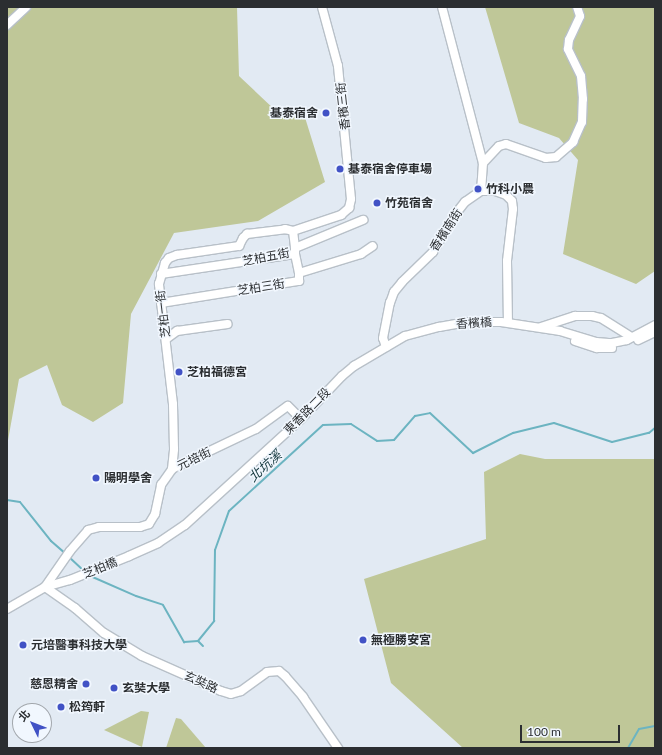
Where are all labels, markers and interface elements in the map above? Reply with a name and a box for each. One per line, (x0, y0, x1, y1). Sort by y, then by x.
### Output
street label: 香檳三街 (333, 81, 353, 131)
place label: 基泰宿舍 (270, 106, 318, 120)
marker: 基泰宿舍 (321, 108, 331, 118)
place label: 基泰宿舍停車場 (348, 162, 432, 176)
marker: 基泰宿舍停車場 (335, 164, 345, 174)
place label: 竹科小農 (486, 182, 534, 196)
marker: 竹科小農 (473, 184, 483, 194)
place label: 竹苑宿舍 (385, 196, 433, 210)
marker: 竹苑宿舍 (372, 198, 382, 208)
street label: 香檳南街 (427, 206, 465, 254)
street label: 芝柏五街 (241, 245, 291, 269)
street label: 芝柏三街 (236, 276, 286, 298)
street label: 芝柏一街 (153, 289, 173, 339)
street label: 香檳橋 (456, 315, 492, 331)
place label: 芝柏福德宮 (187, 365, 247, 379)
marker: 芝柏福德宮 (174, 367, 184, 377)
street label: 東香路二段 (281, 385, 333, 437)
street label: 元培街 (175, 445, 213, 473)
water label: 北坑溪 (245, 447, 285, 485)
place label: 陽明學舍 (104, 471, 152, 485)
marker: 陽明學舍 (91, 473, 101, 483)
street label: 芝柏橋 (81, 555, 119, 581)
place label: 無極勝安宮 (371, 633, 431, 647)
marker: 無極勝安宮 (358, 635, 368, 645)
place label: 元培醫事科技大學 (31, 638, 127, 652)
marker: 元培醫事科技大學 (18, 640, 28, 650)
street label: 玄奘路 (182, 668, 220, 696)
place label: 慈恩精舍 (30, 677, 78, 691)
marker: 慈恩精舍 (81, 679, 91, 689)
place label: 玄奘大學 (122, 681, 170, 695)
marker: 玄奘大學 (109, 683, 119, 693)
place label: 松筠軒 (69, 700, 105, 714)
marker: 松筠軒 (56, 702, 66, 712)
north arrow (12, 703, 52, 743)
text: 北 (15, 707, 32, 724)
scale bar (522, 717, 622, 743)
text: 100 m (527, 724, 561, 739)

